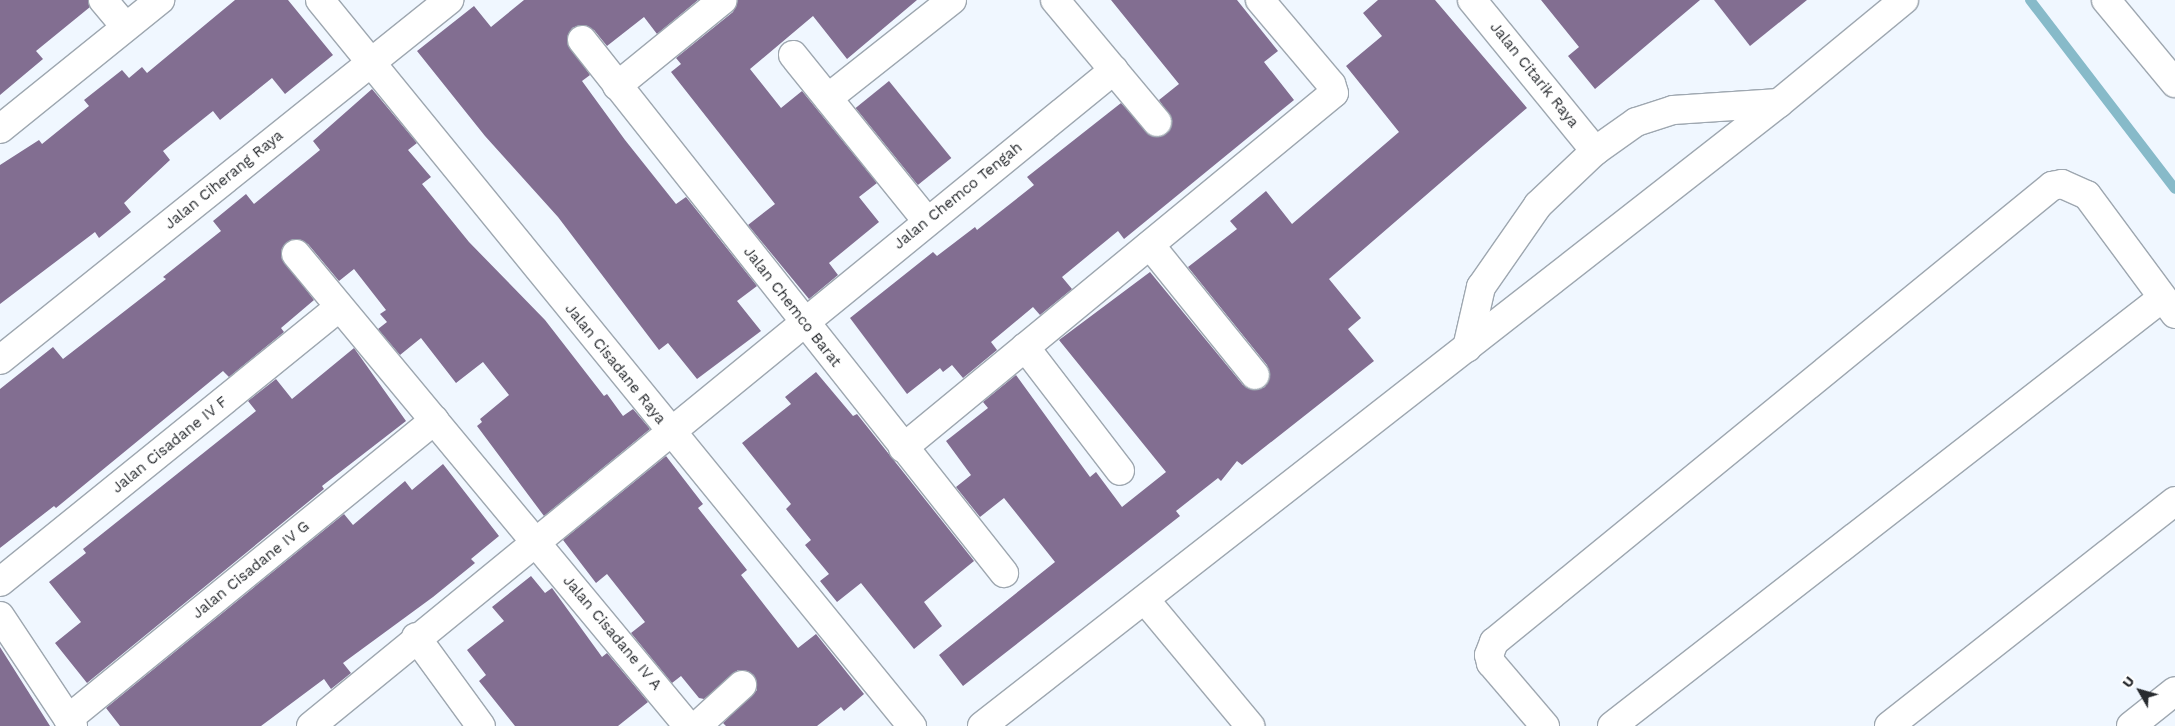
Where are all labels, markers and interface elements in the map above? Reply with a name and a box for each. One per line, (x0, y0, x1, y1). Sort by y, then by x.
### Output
street label: Jalan Citarik Raya (1486, 18, 1582, 132)
street label: Jalan Ciherang Raya (161, 127, 287, 233)
street label: Jalan Chemco Tengah (890, 139, 1026, 253)
street label: Jalan Chemco Barat (739, 243, 845, 371)
street label: Jalan Cisadane Raya (561, 300, 669, 428)
street label: Jalan Cisadane IV F (108, 393, 232, 497)
street label: Jalan Cisadane IV G (189, 517, 313, 623)
street label: Jalan Cisadane IV A (559, 572, 665, 694)
north arrow (2115, 666, 2165, 716)
text: U (2119, 673, 2138, 691)

